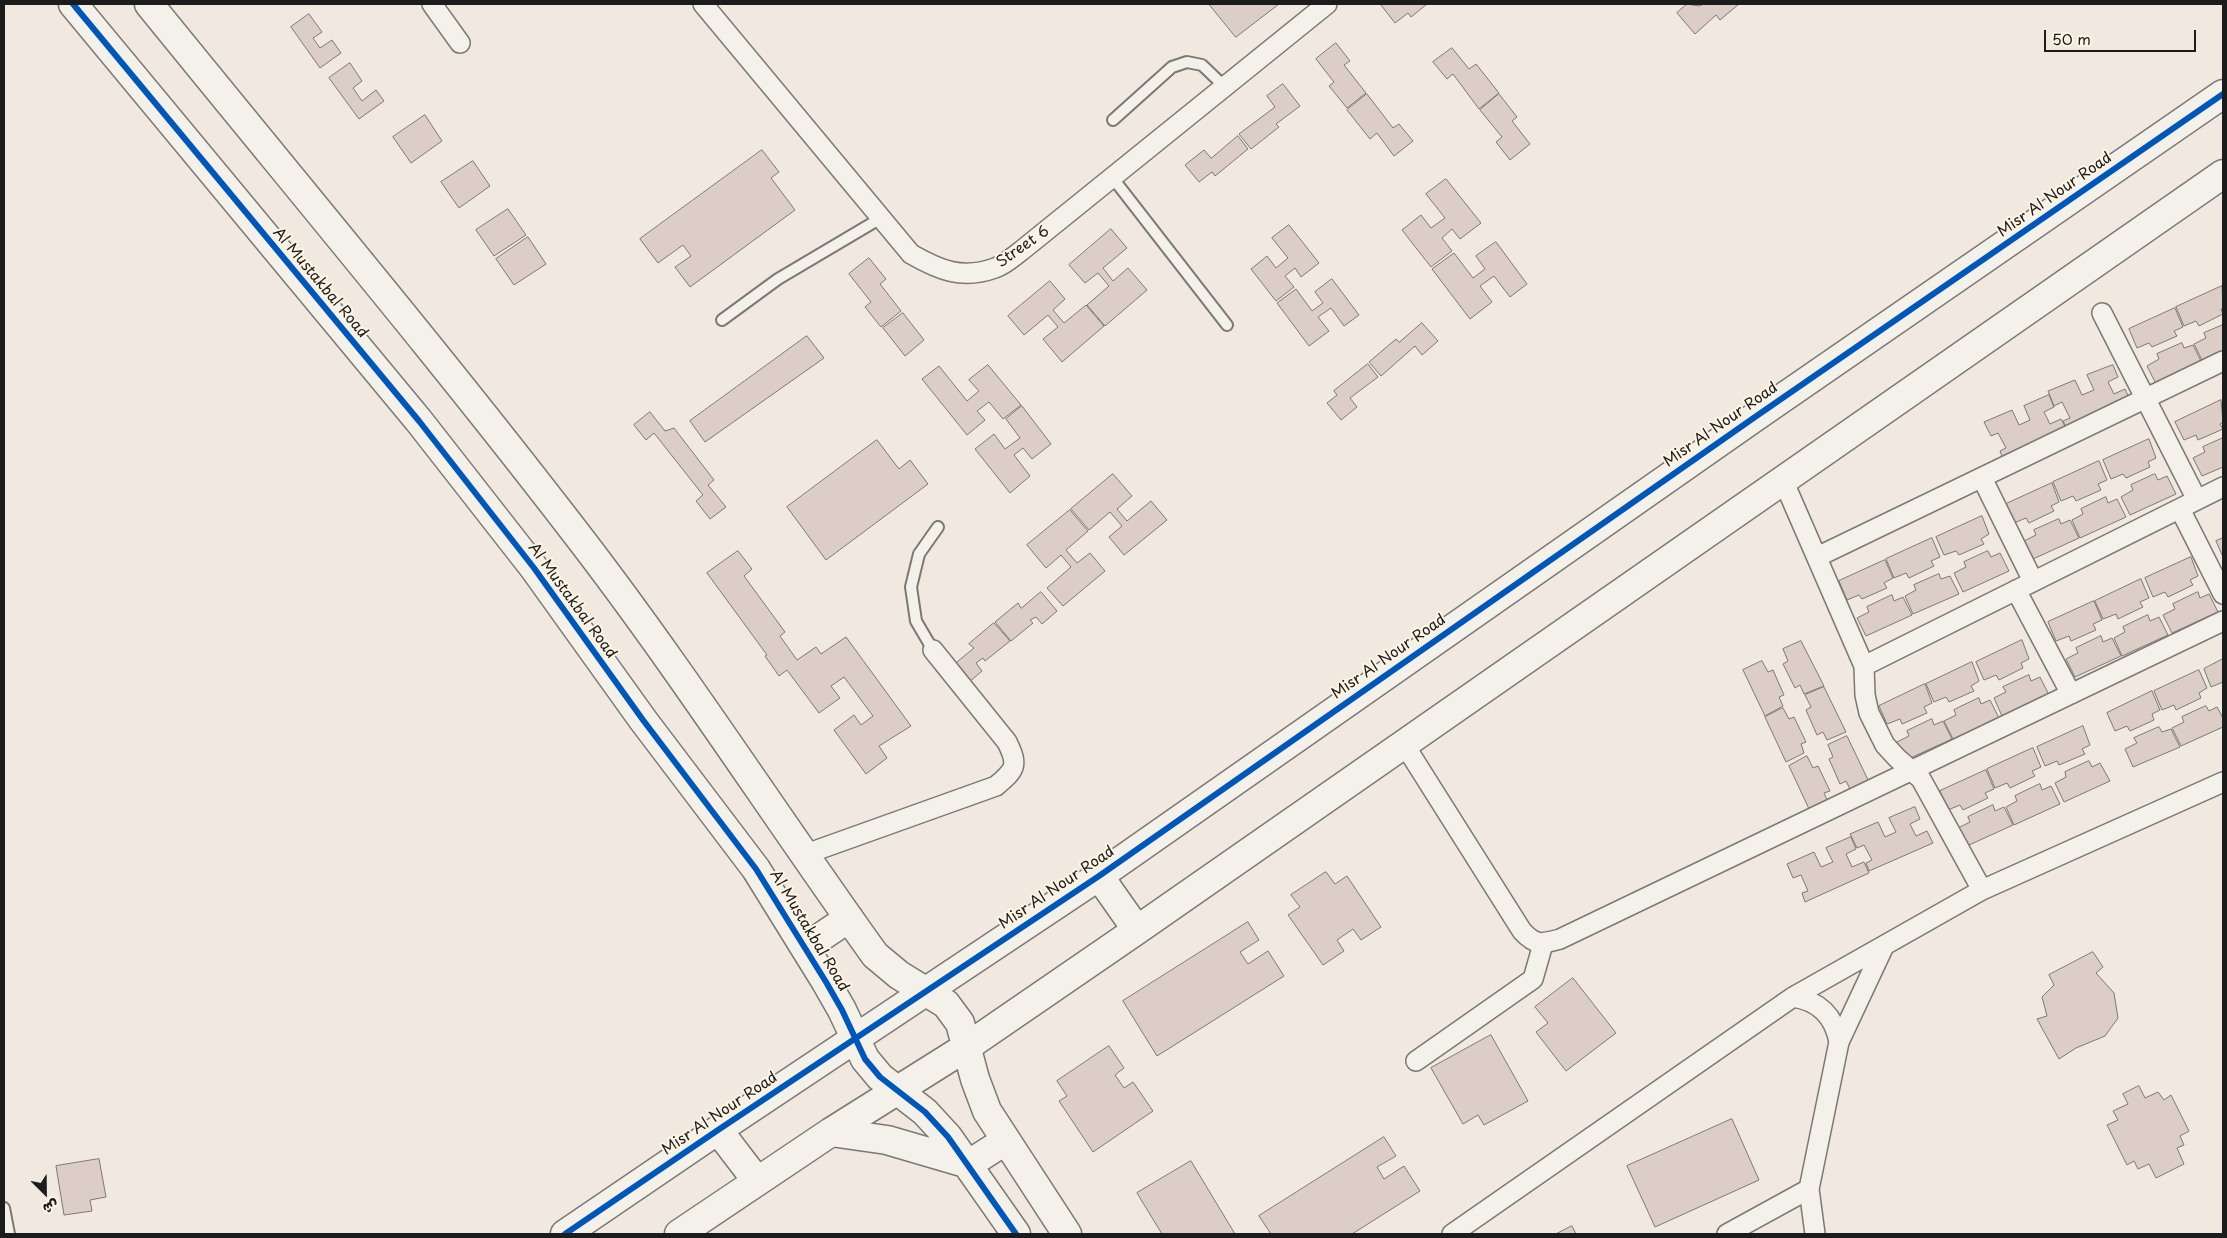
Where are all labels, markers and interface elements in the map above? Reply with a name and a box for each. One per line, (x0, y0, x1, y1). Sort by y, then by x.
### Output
scale bar (2047, 20, 2200, 52)
text: 50 m (2052, 27, 2091, 50)
street label: Misr Al Nour Road (1995, 149, 2115, 241)
street label: Street 6 (993, 222, 1053, 272)
street label: Al Mustakbal Road (269, 224, 371, 342)
street label: Misr Al Nour Road (1661, 379, 1781, 471)
street label: Al Mustakbal Road (524, 540, 620, 662)
street label: Misr Al Nour Road (1329, 611, 1449, 703)
street label: Misr Al Nour Road (996, 843, 1118, 933)
street label: Al Mustakbal Road (766, 867, 852, 995)
street label: Misr Al Nour Road (659, 1069, 781, 1159)
north arrow (20, 1168, 70, 1218)
text: ش (40, 1195, 62, 1220)

